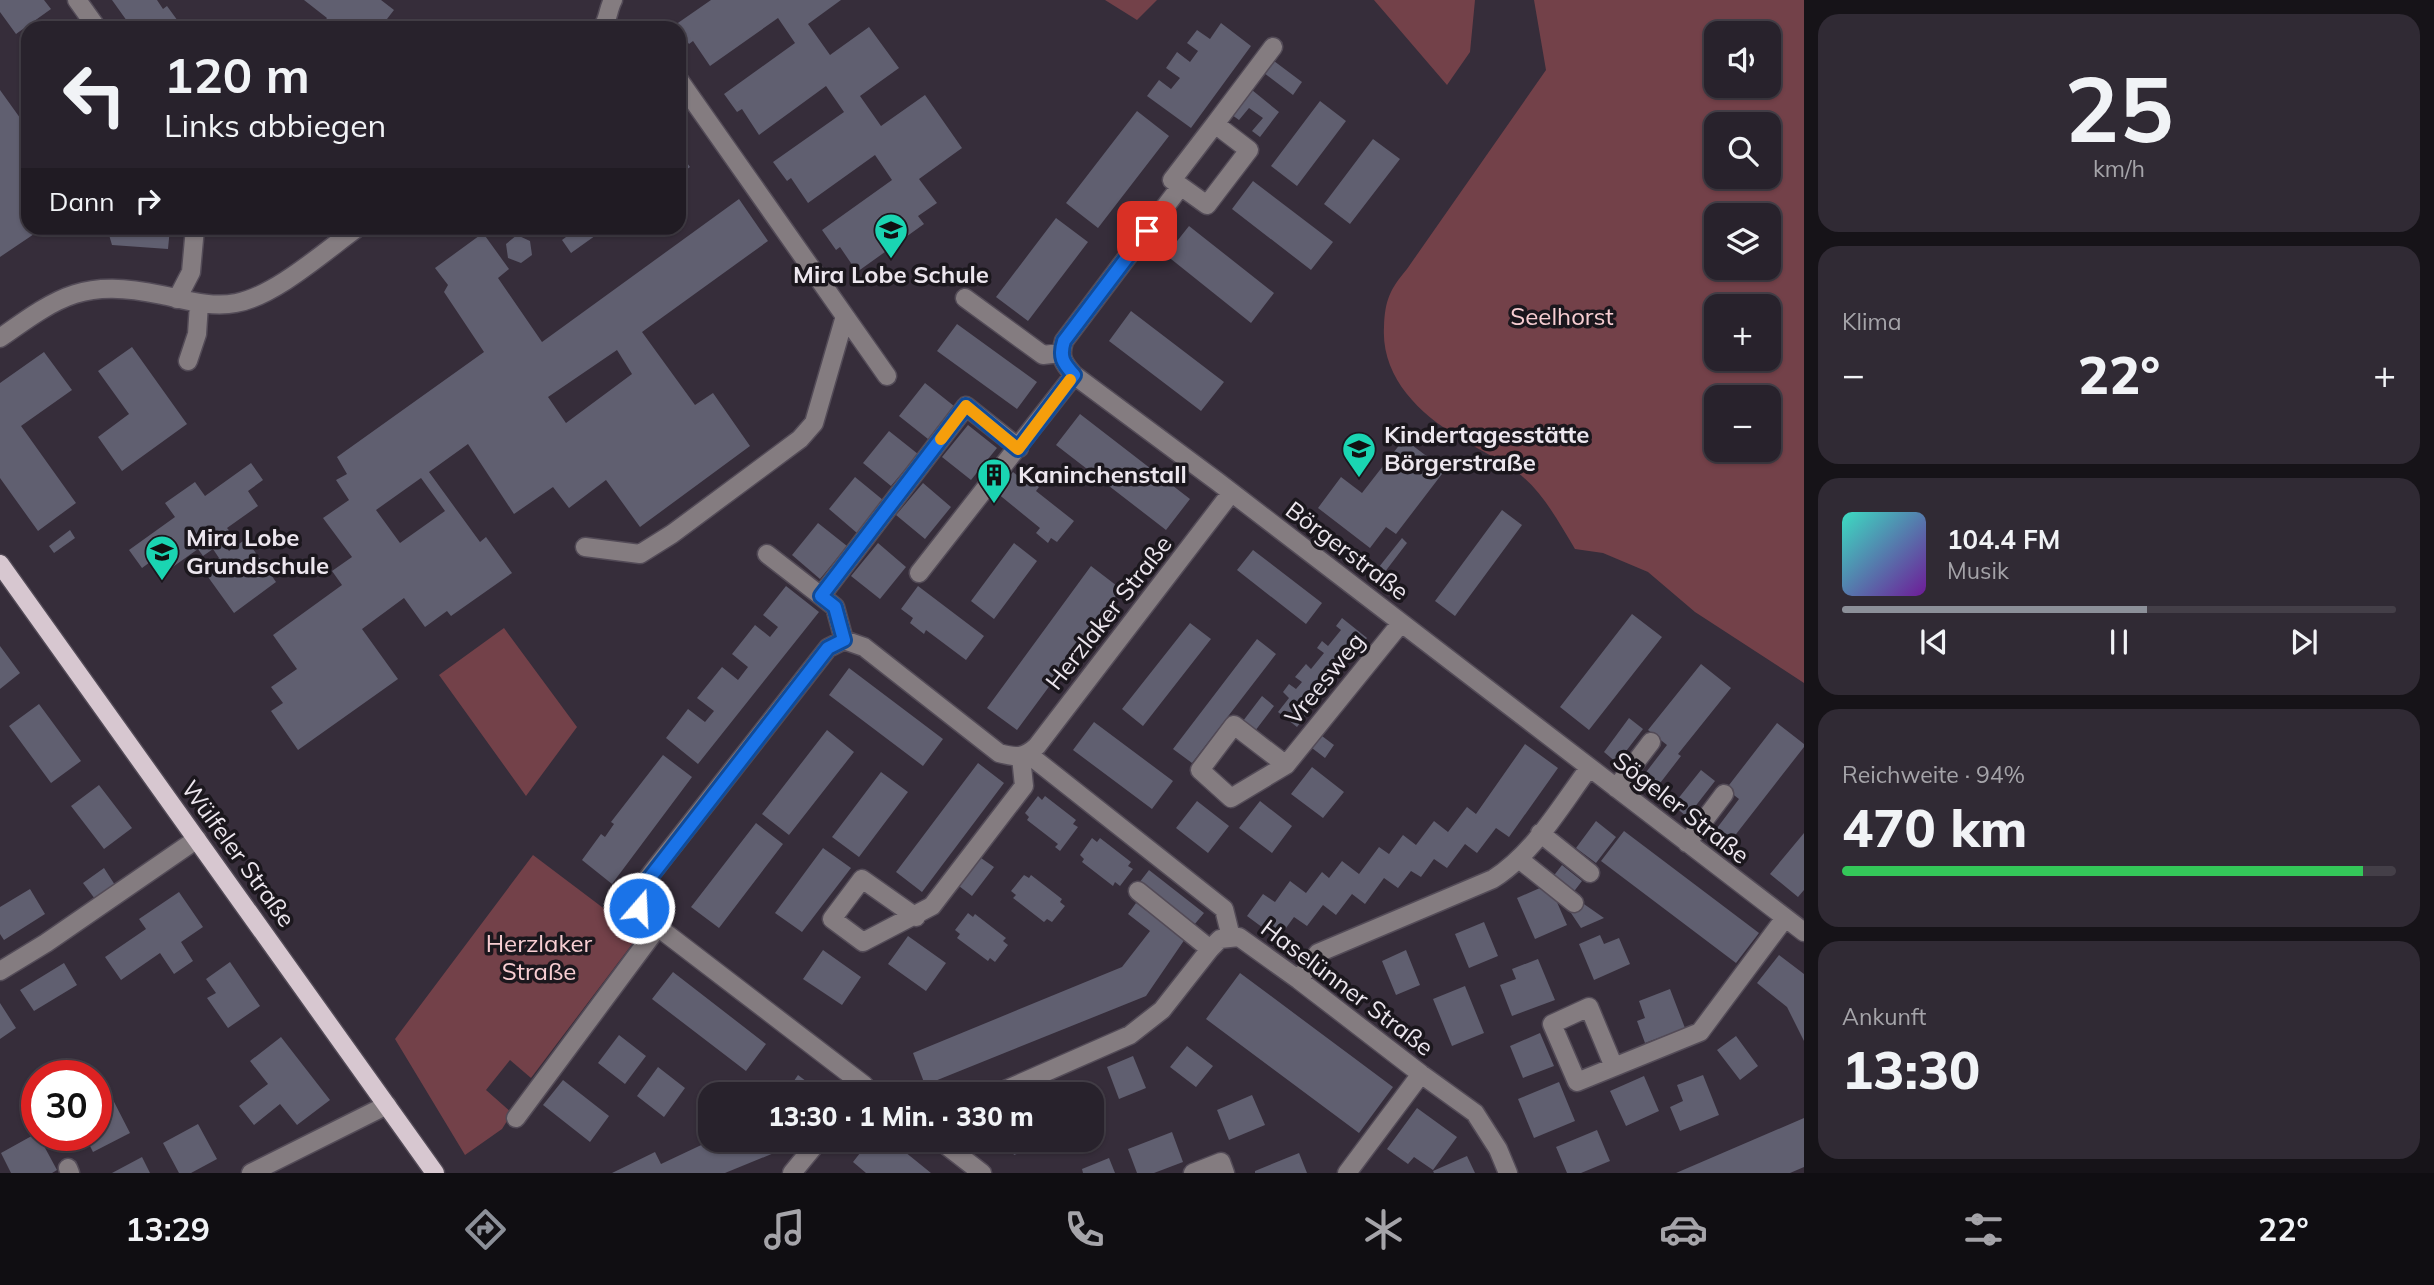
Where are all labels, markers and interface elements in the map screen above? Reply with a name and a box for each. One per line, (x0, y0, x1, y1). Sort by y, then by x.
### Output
map controls (1704, 21, 1781, 462)
button: sound (1704, 21, 1781, 98)
text: 120 m (164, 44, 310, 105)
icon: left (49, 49, 140, 140)
text: 25 (2064, 51, 2174, 165)
text: Links abbiegen (164, 105, 386, 145)
button: search (1704, 112, 1781, 189)
text: km/h (2093, 154, 2145, 183)
icon: right (129, 182, 167, 220)
text: Dann (49, 185, 115, 218)
pin (1117, 201, 1177, 261)
button: layers (1704, 203, 1781, 280)
school or university icon: Mira Lobe Schule (872, 211, 910, 260)
icon: arrive (1128, 212, 1166, 250)
place label: Mira Lobe Schule (793, 259, 989, 289)
button: + (1704, 294, 1781, 371)
park label: Seelhorst (1510, 301, 1614, 331)
text: Klima (1842, 307, 1902, 336)
text: 22° (2078, 342, 2160, 407)
text: − (1842, 350, 1865, 398)
text: + (2373, 350, 2396, 398)
button: − (1704, 385, 1781, 462)
place label: Kindertagesstätte Börgerstraße (1384, 419, 1589, 477)
school or university icon: Kindertagesstätte Börgerstraße (1340, 430, 1378, 479)
building icon: Kaninchenstall (975, 456, 1013, 505)
place label: Kaninchenstall (1018, 459, 1187, 489)
street label: Börgerstraße (1280, 494, 1415, 606)
place label: Mira Lobe Grundschule (186, 522, 329, 580)
text: 104.4 FM (1947, 523, 2060, 556)
street label: Herzlaker Straße (1039, 529, 1178, 695)
school or university icon: Mira Lobe Grundschule (143, 533, 181, 582)
text: Musik (1947, 556, 2009, 585)
icon: previous (1915, 623, 1953, 661)
icon: pause (2100, 623, 2138, 661)
icon: next (2285, 623, 2323, 661)
street label: Vreesweg (1278, 626, 1370, 731)
street label: Sögeler Straße (1608, 745, 1756, 870)
text: Reichweite · 94% (1842, 760, 2025, 789)
street label: Wülfeler Straße (175, 774, 302, 933)
text: 470 km (1842, 795, 2027, 860)
position arrow (602, 871, 676, 945)
street label: Haselünner Straße (1255, 913, 1440, 1062)
park label: Herzlaker Straße (486, 928, 593, 986)
text: Ankunft (1842, 1002, 1926, 1031)
text: 13:30 (1842, 1037, 1980, 1102)
speed limit sign: 30 (21, 1060, 112, 1151)
text: 13:30 · 1 Min. · 330 m (768, 1100, 1034, 1133)
icon: directions (461, 1205, 510, 1254)
icon: music (760, 1205, 809, 1254)
icon: phone (1060, 1205, 1109, 1254)
icon: climate (1359, 1205, 1408, 1254)
icon: car (1659, 1205, 1708, 1254)
icon: filters (1959, 1205, 2008, 1254)
text: 13:29 (125, 1209, 210, 1249)
text: 22° (2258, 1209, 2309, 1249)

